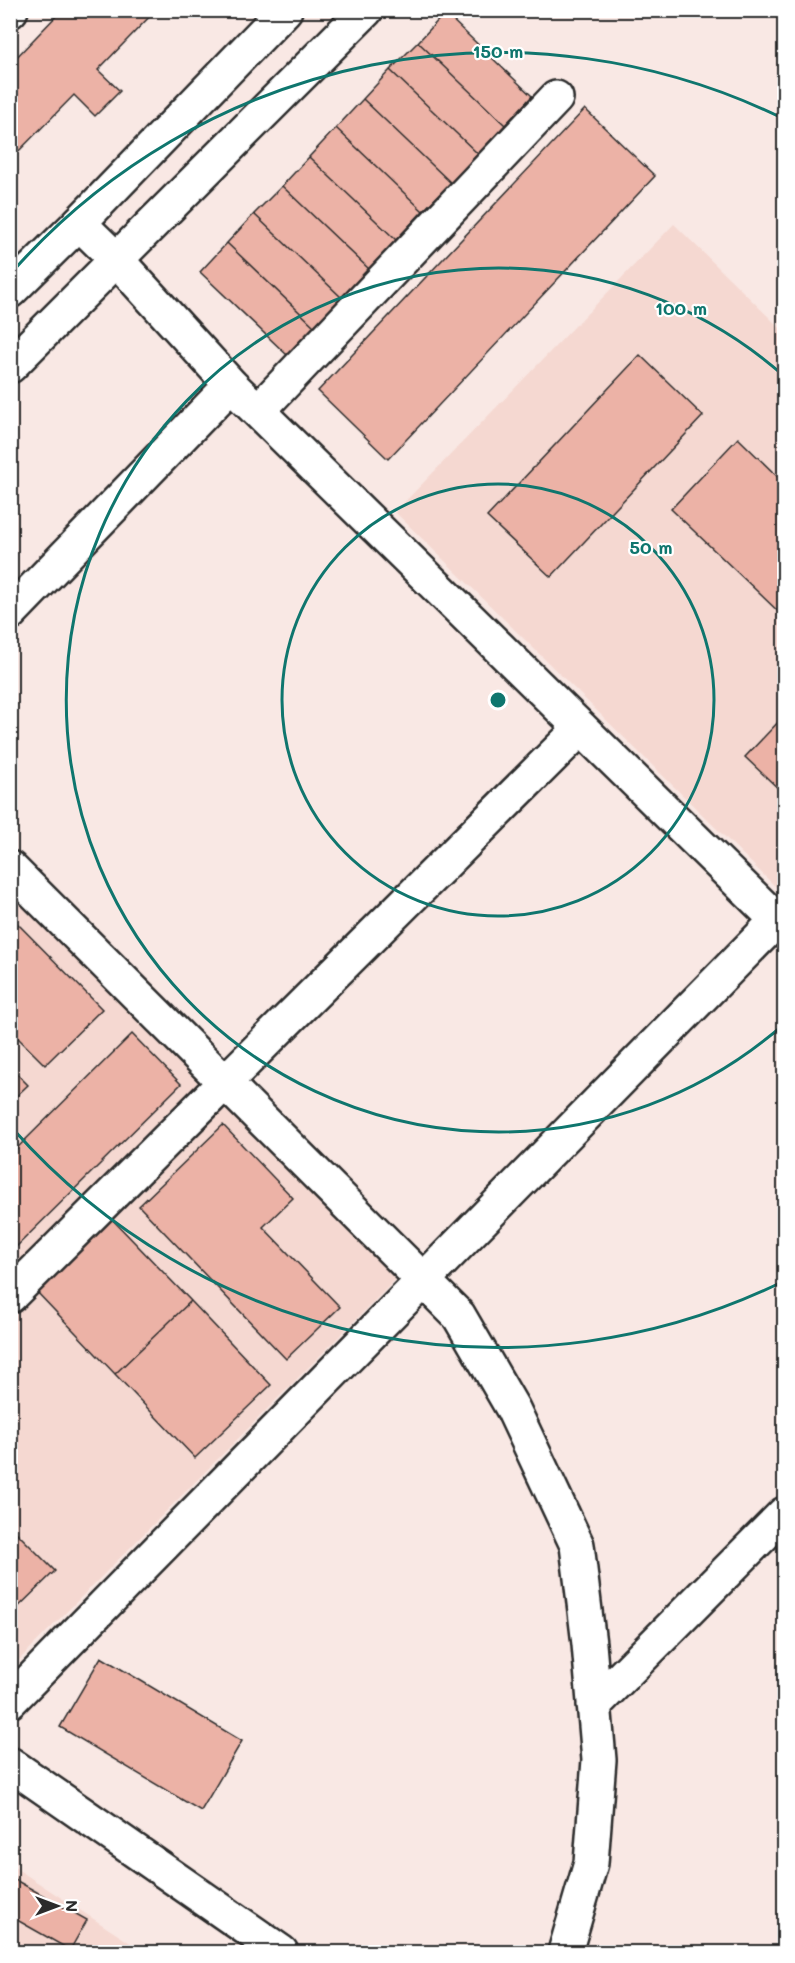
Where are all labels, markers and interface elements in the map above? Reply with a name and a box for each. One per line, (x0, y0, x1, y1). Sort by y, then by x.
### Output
text: 150 m (473, 39, 523, 63)
text: 100 m (655, 296, 707, 320)
text: 50 m (630, 535, 672, 559)
centre of rings (488, 690, 508, 710)
north arrow (27, 1876, 87, 1936)
text: N (62, 1900, 83, 1912)

